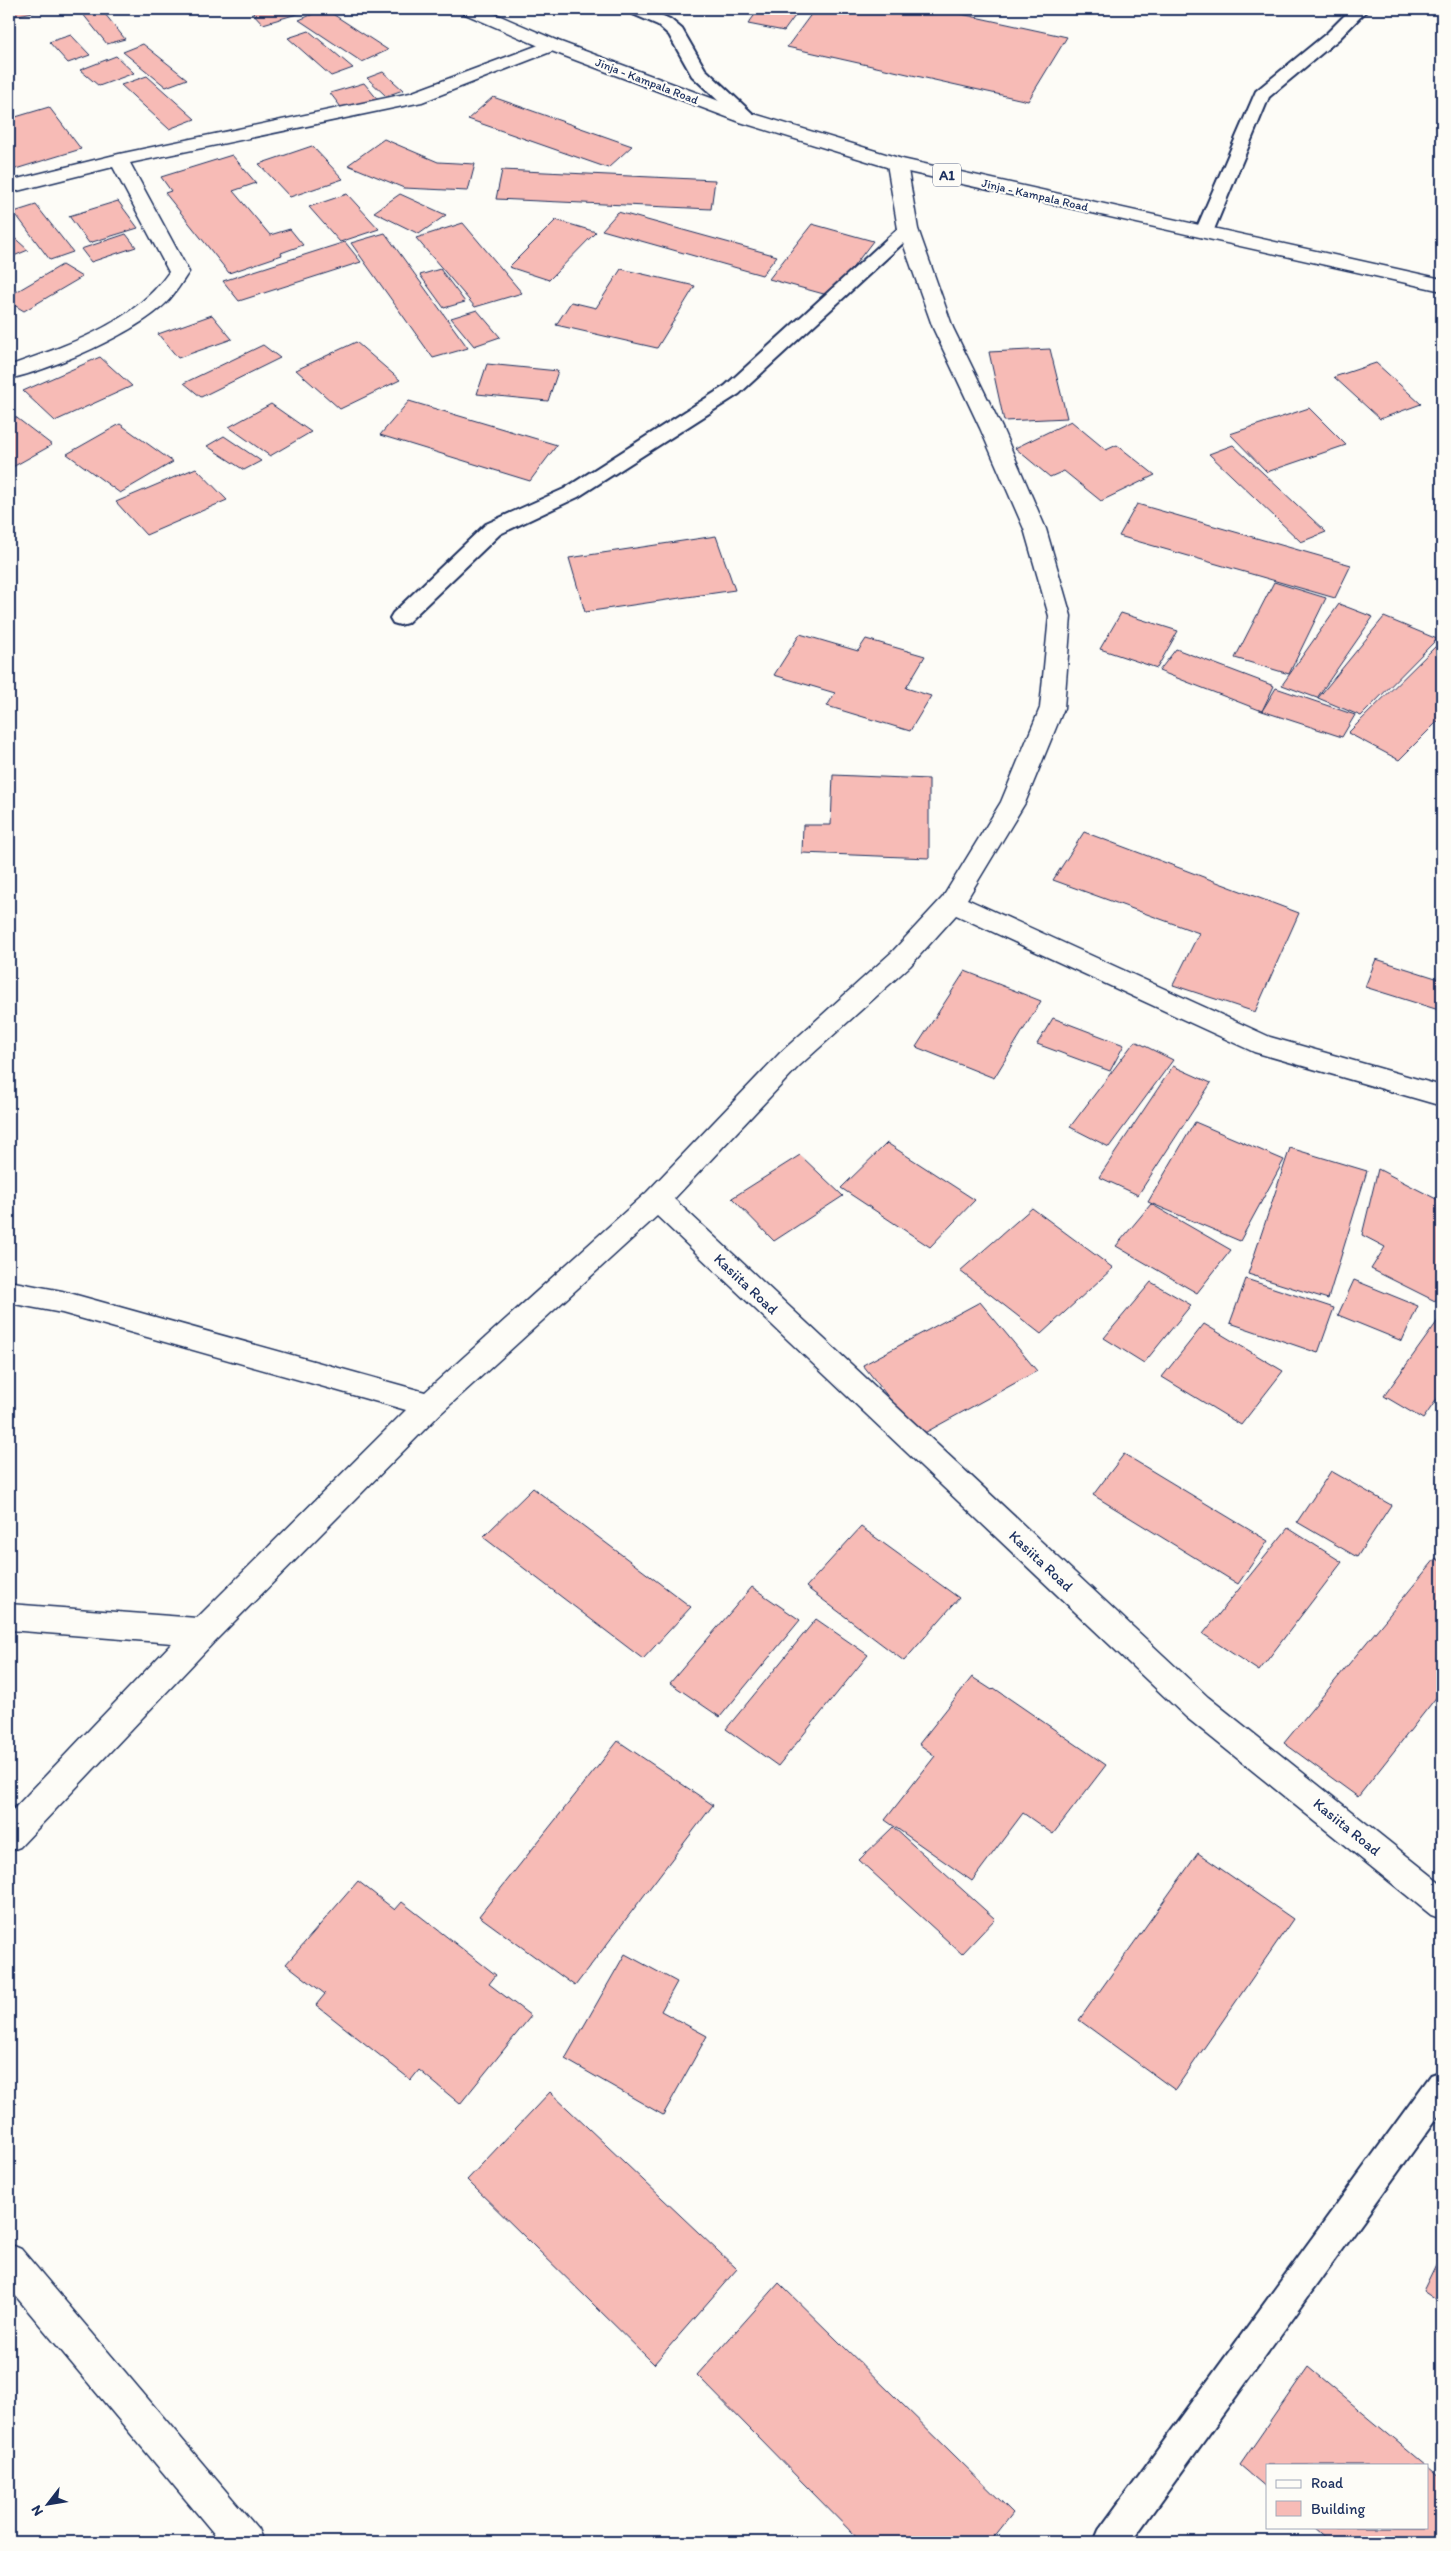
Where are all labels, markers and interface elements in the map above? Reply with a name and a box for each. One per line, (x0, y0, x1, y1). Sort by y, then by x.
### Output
street label: Jinja - Kampala Road (594, 55, 701, 107)
road number: A1 (933, 164, 961, 186)
street label: Jinja - Kampala Road (980, 176, 1090, 214)
street label: Kasiita Road (710, 1250, 782, 1318)
street label: Kasiita Road (1005, 1527, 1077, 1595)
street label: Kasiita Road (1310, 1794, 1384, 1860)
legend (1266, 2464, 1428, 2528)
text: Road (1311, 2474, 1344, 2492)
north arrow (22, 2478, 72, 2528)
text: Building (1311, 2500, 1365, 2518)
text: N (28, 2502, 47, 2519)

